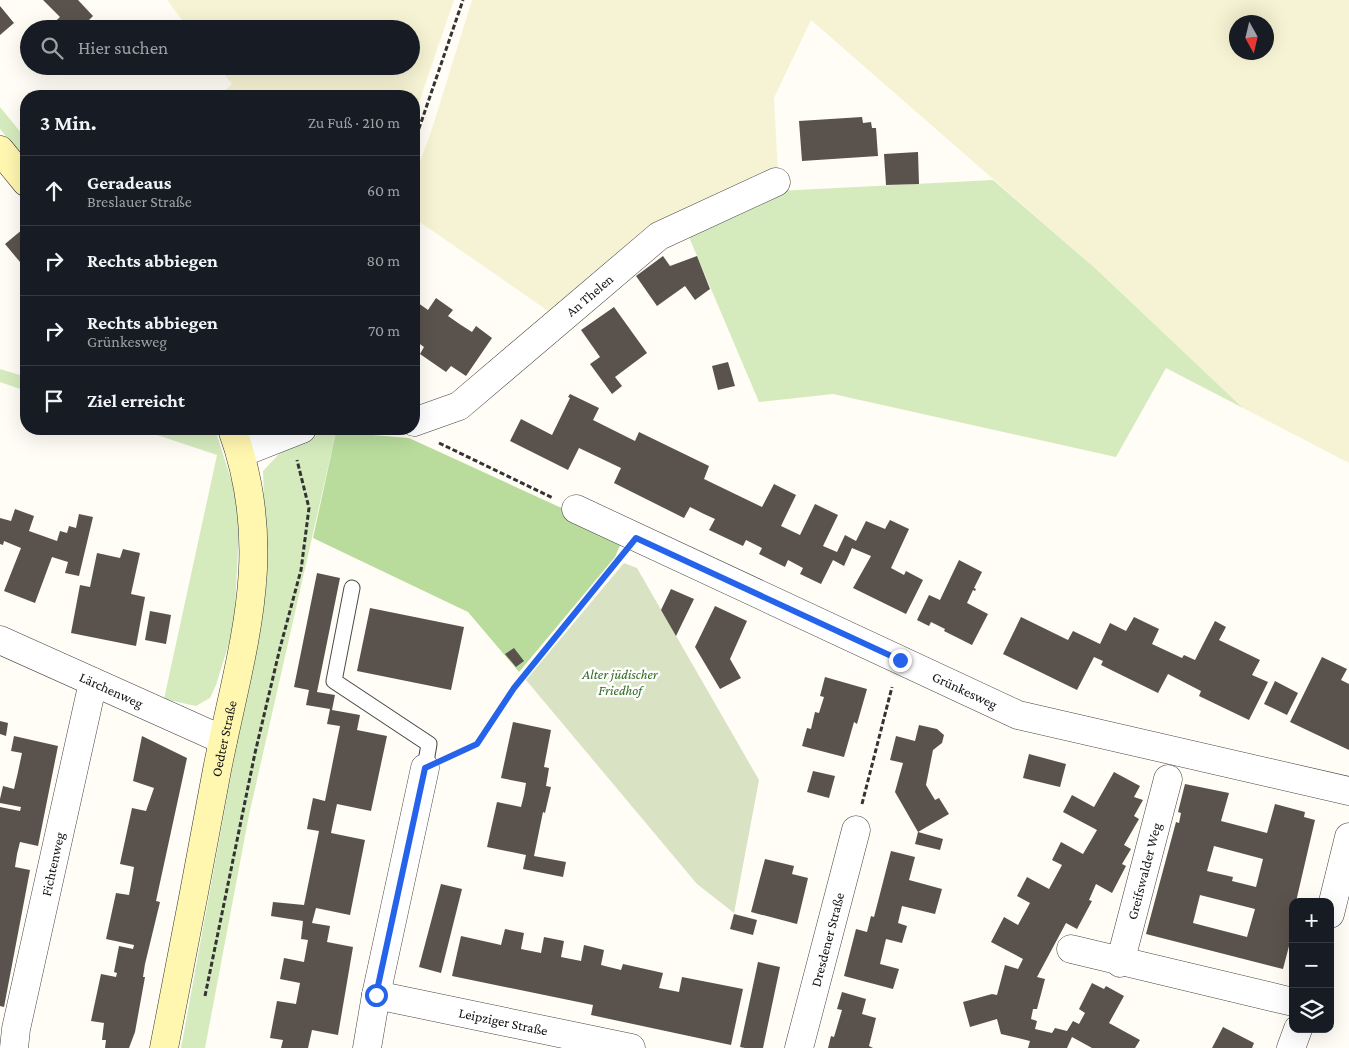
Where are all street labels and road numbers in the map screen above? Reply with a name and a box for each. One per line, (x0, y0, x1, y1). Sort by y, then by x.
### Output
street label: An Thelen (563, 270, 617, 320)
street label: Grünkesweg (930, 668, 1000, 712)
street label: Lärchenweg (77, 669, 146, 711)
street label: Oedter Straße (208, 699, 240, 778)
street label: Greifswalder Weg (1124, 821, 1164, 921)
street label: Fichtenweg (38, 830, 67, 898)
street label: Dresdener Straße (807, 891, 847, 989)
street label: Leipziger Straße (457, 1004, 549, 1039)

